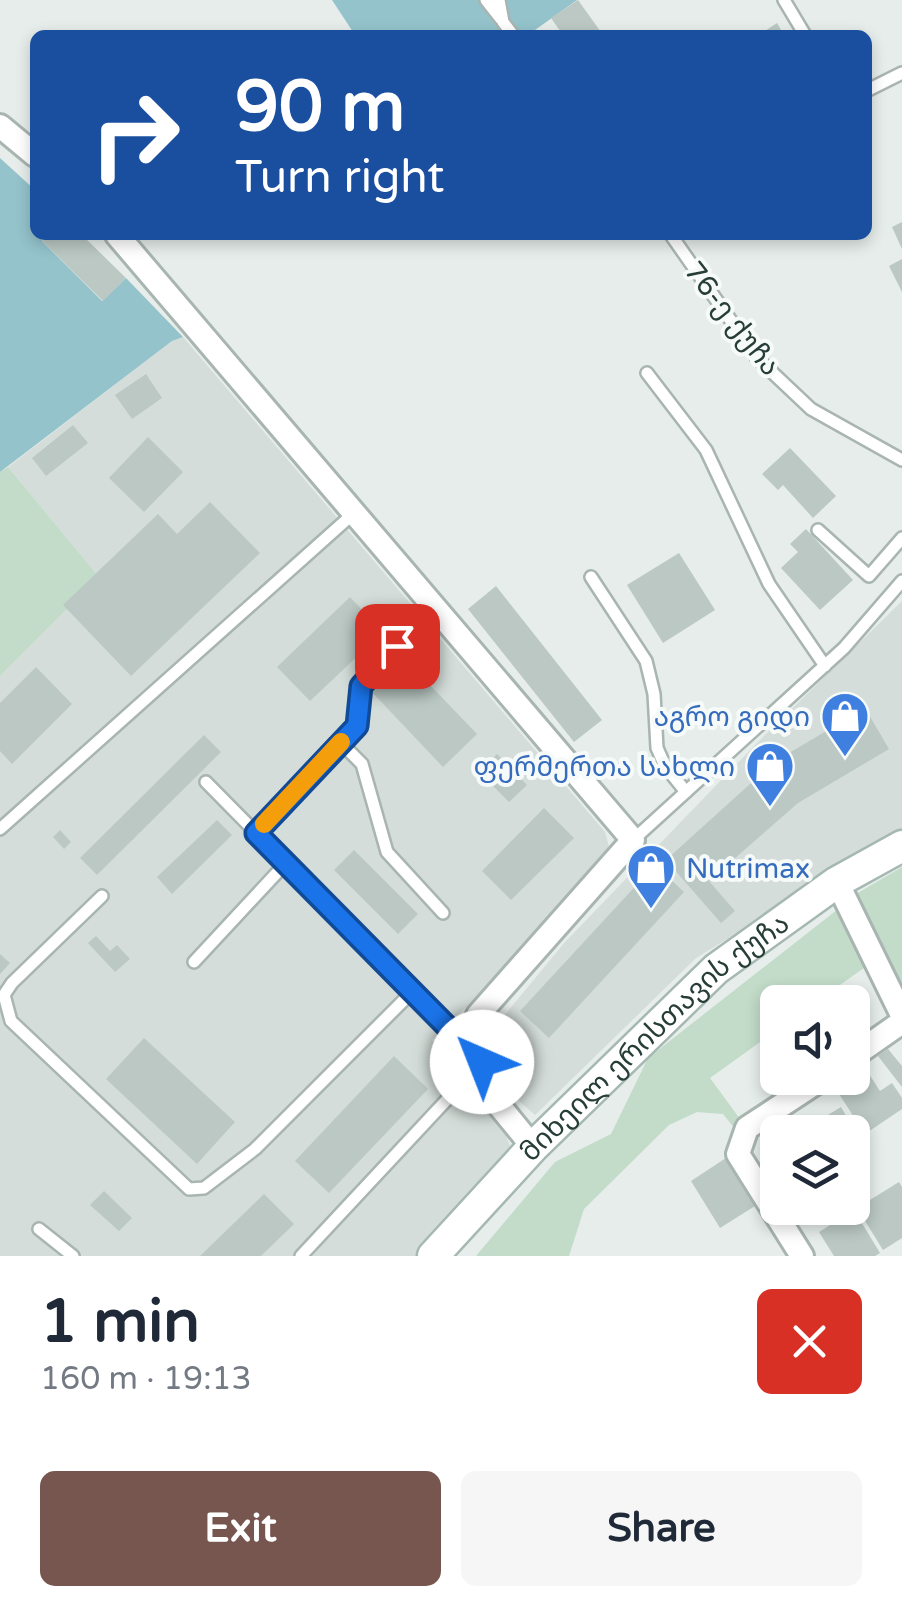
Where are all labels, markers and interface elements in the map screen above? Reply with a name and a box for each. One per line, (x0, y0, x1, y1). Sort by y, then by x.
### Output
text: 90 m (235, 66, 405, 150)
icon: right (70, 70, 200, 200)
text: Turn right (235, 151, 444, 205)
street label: 76-ე ქუჩა (677, 255, 787, 383)
pin (355, 604, 440, 689)
icon: arrive (370, 619, 425, 674)
shop icon: აგრო გიდი (819, 690, 871, 758)
place label: აგრო გიდი (654, 700, 810, 734)
shop icon: ფერმერთა სახლი (744, 740, 796, 808)
place label: ფერმერთა სახლი (474, 750, 735, 784)
shop icon: Nutrimax (625, 842, 677, 910)
place label: Nutrimax (686, 852, 810, 886)
street label: მიხეილ ერისთავის ქუჩა (513, 906, 796, 1168)
map controls (760, 985, 870, 1225)
button: sound (760, 985, 870, 1095)
position arrow (430, 1010, 534, 1114)
button: layers (760, 1115, 870, 1225)
text: 1 min (40, 1286, 200, 1358)
button: close (757, 1289, 862, 1394)
text: 160 m · 19:13 (40, 1360, 252, 1398)
button: Exit (40, 1471, 441, 1586)
button: Share (461, 1471, 862, 1586)

